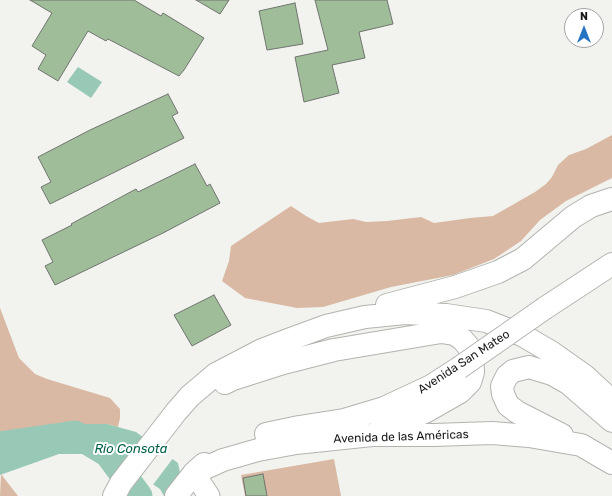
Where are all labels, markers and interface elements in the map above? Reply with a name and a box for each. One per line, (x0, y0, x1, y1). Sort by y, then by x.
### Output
north arrow (564, 8, 604, 48)
text: N (580, 10, 588, 23)
street label: Avenida San Mateo (415, 327, 513, 397)
street label: Avenida de las Américas (333, 427, 469, 447)
water label: Rio Consota (95, 441, 167, 457)

